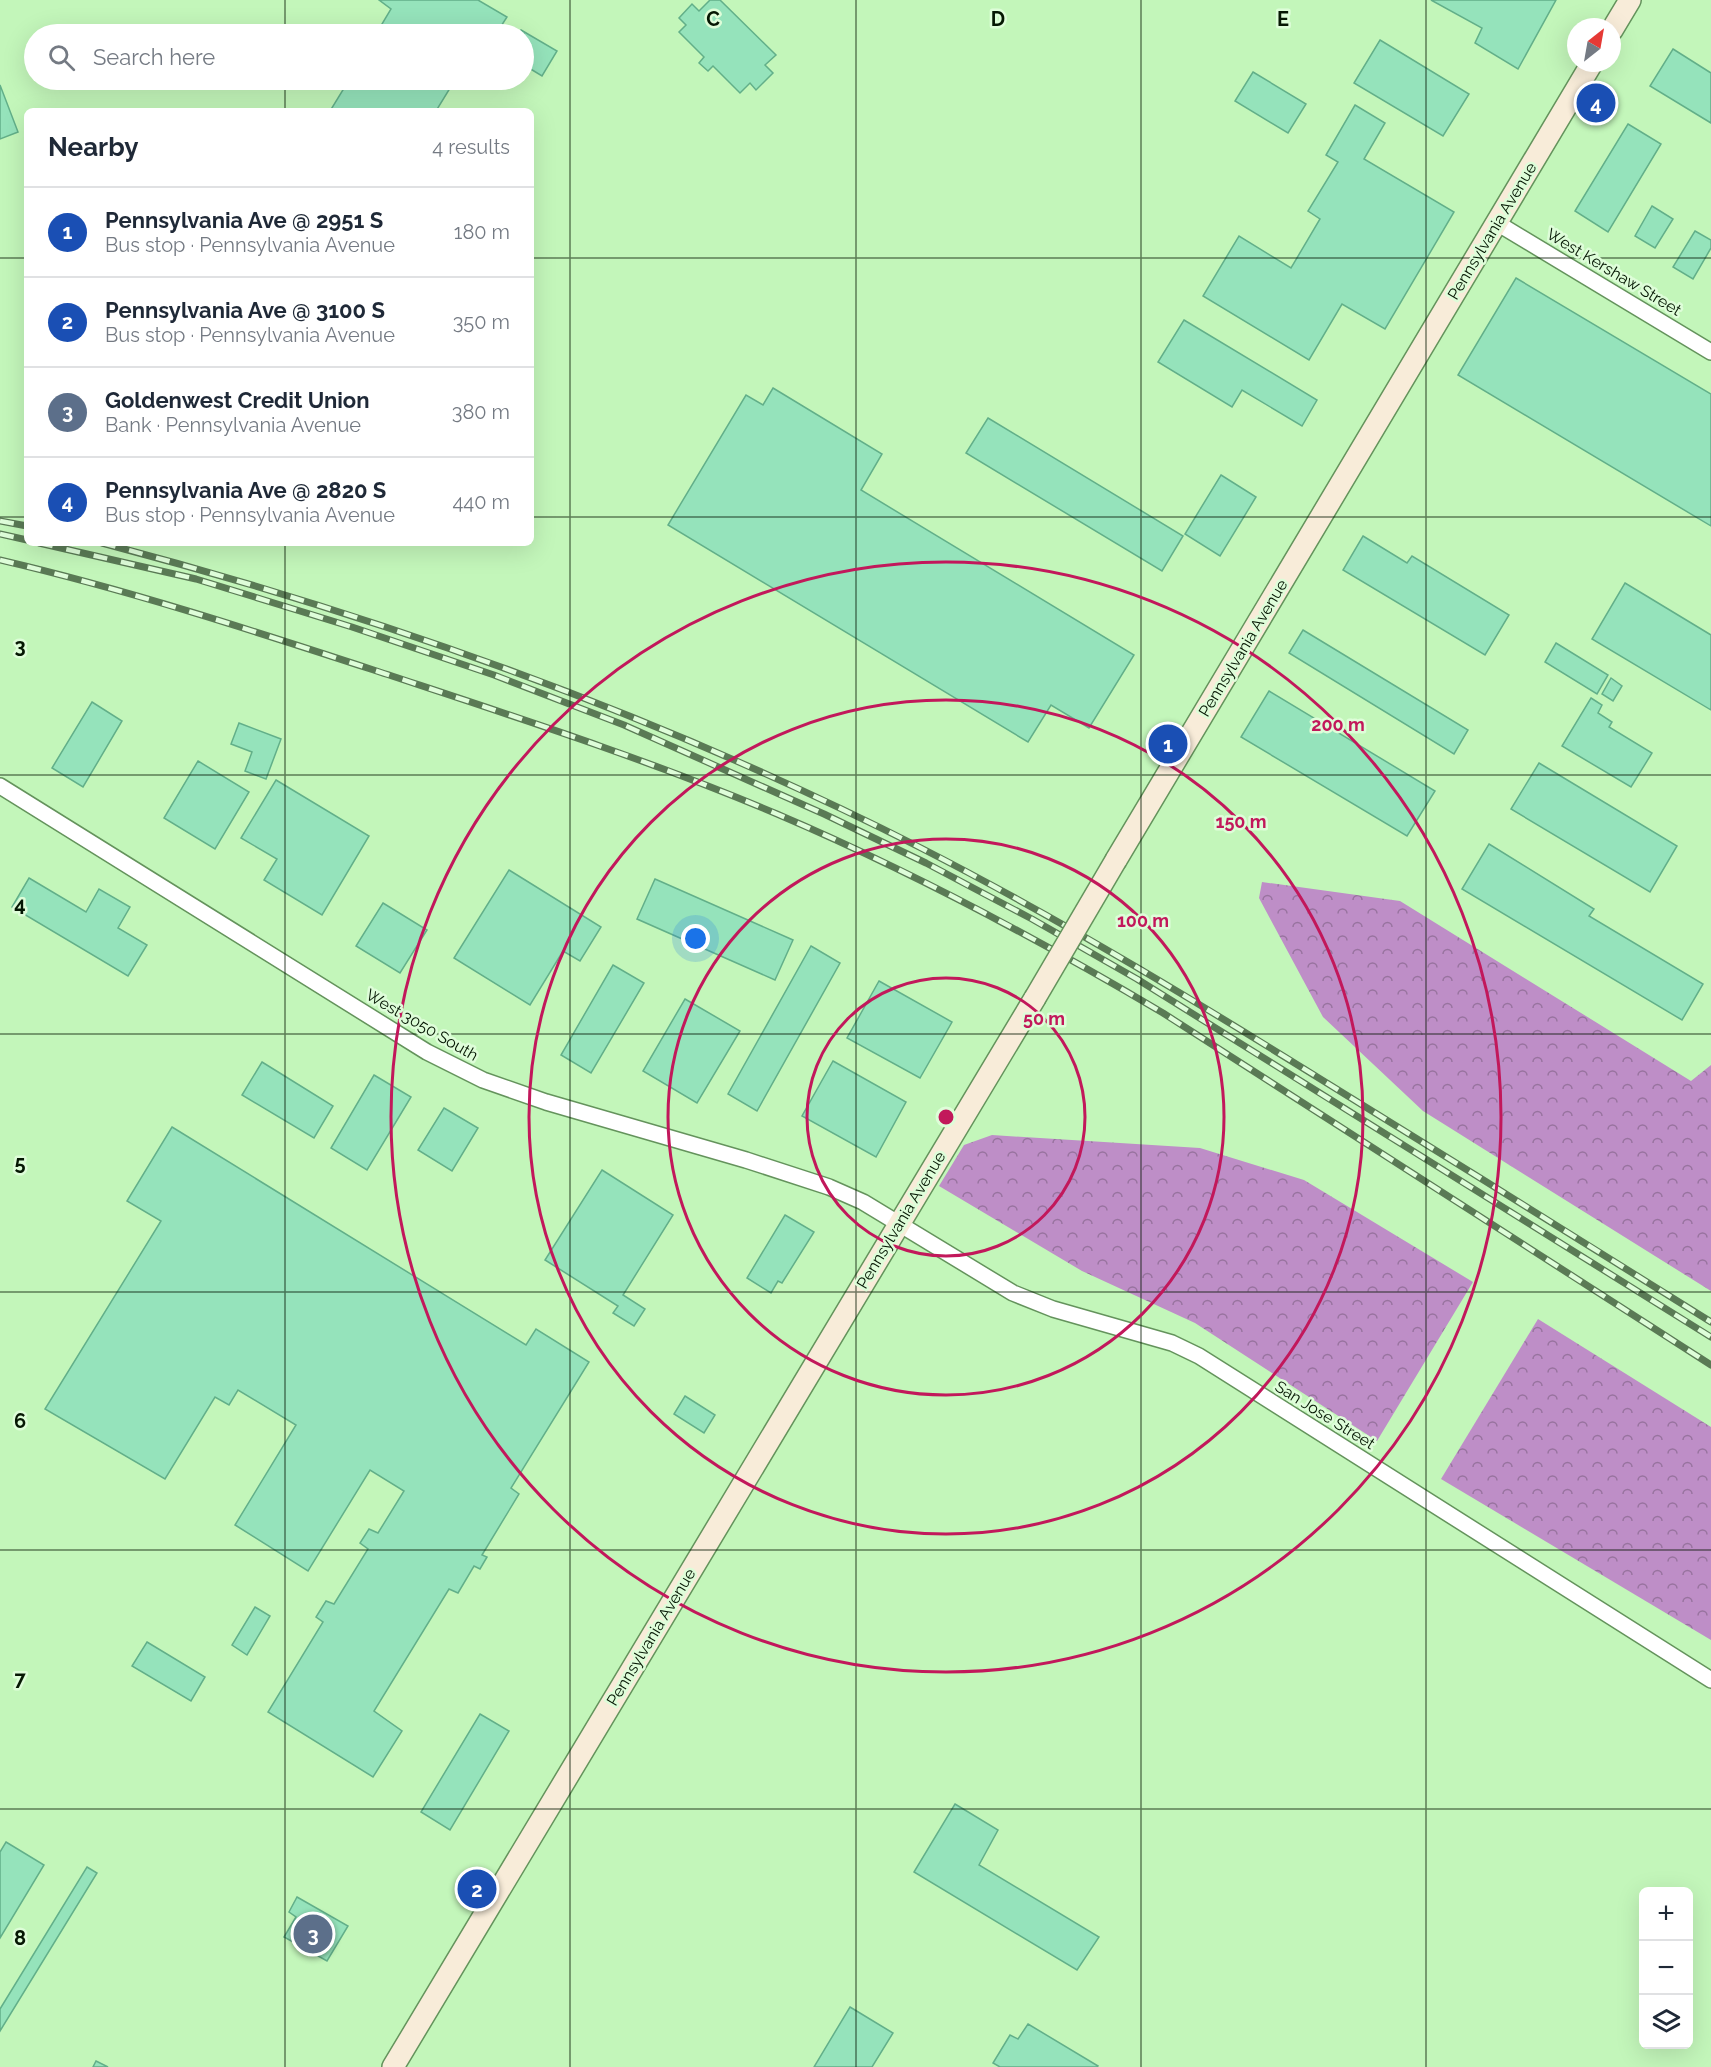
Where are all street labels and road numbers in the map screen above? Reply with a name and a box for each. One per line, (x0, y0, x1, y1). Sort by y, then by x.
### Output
street label: Pennsylvania Avenue (1444, 159, 1540, 303)
street label: West Kershaw Street (1543, 224, 1685, 320)
street label: Pennsylvania Avenue (1195, 576, 1291, 720)
street label: West 3050 South (362, 985, 482, 1065)
street label: Pennsylvania Avenue (853, 1148, 949, 1292)
street label: San Jose Street (1272, 1377, 1379, 1454)
street label: Pennsylvania Avenue (603, 1565, 699, 1709)

